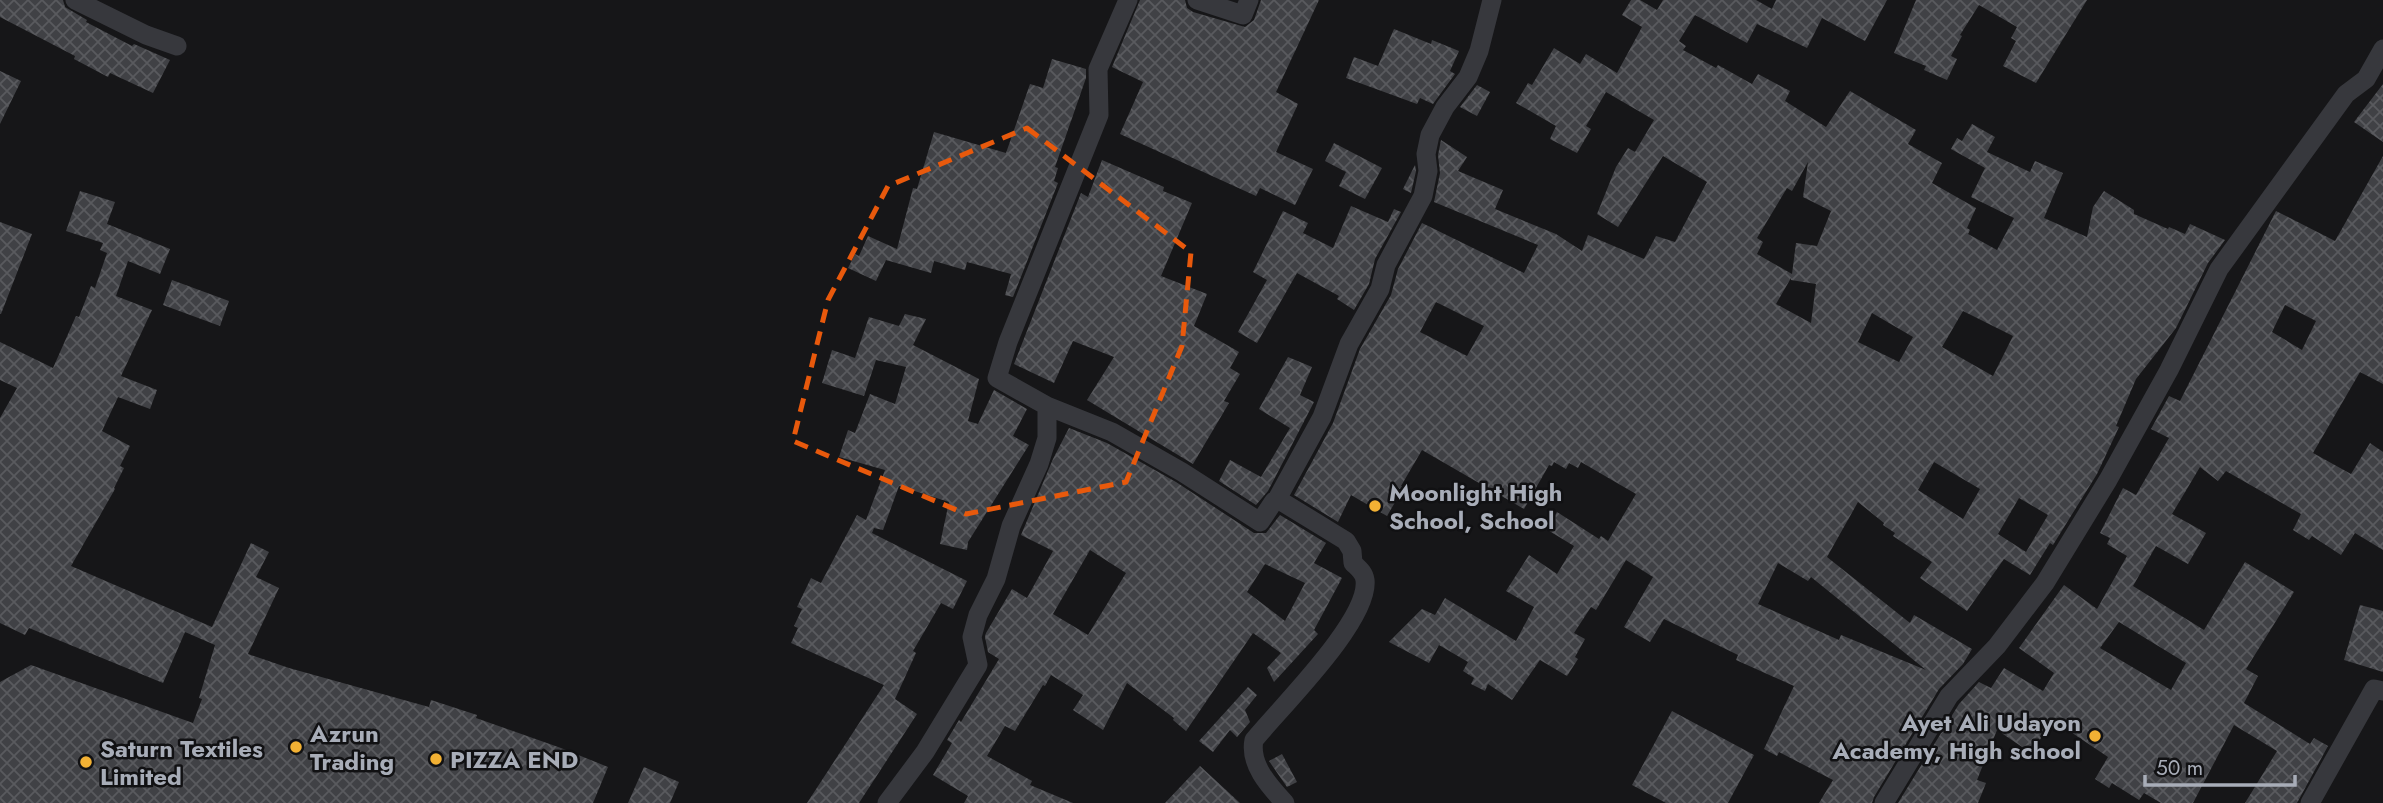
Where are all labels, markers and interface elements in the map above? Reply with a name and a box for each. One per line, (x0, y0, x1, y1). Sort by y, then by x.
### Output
place label: Moonlight High School, School (1389, 475, 1563, 538)
marker: Moonlight High School, School (1367, 498, 1383, 514)
place label: Ayet Ali Udayon Academy, High school (1831, 705, 2081, 768)
place label: Azrun Trading (309, 716, 394, 779)
marker: Ayet Ali Udayon Academy, High school (2087, 728, 2103, 744)
place label: Saturn Textiles Limited (100, 731, 263, 794)
marker: Azrun Trading (288, 739, 304, 755)
place label: PIZZA END (450, 742, 578, 777)
scale bar (2145, 744, 2296, 788)
marker: PIZZA END (428, 751, 444, 767)
text: 50 m (2156, 753, 2203, 783)
marker: Saturn Textiles Limited (78, 754, 94, 770)

